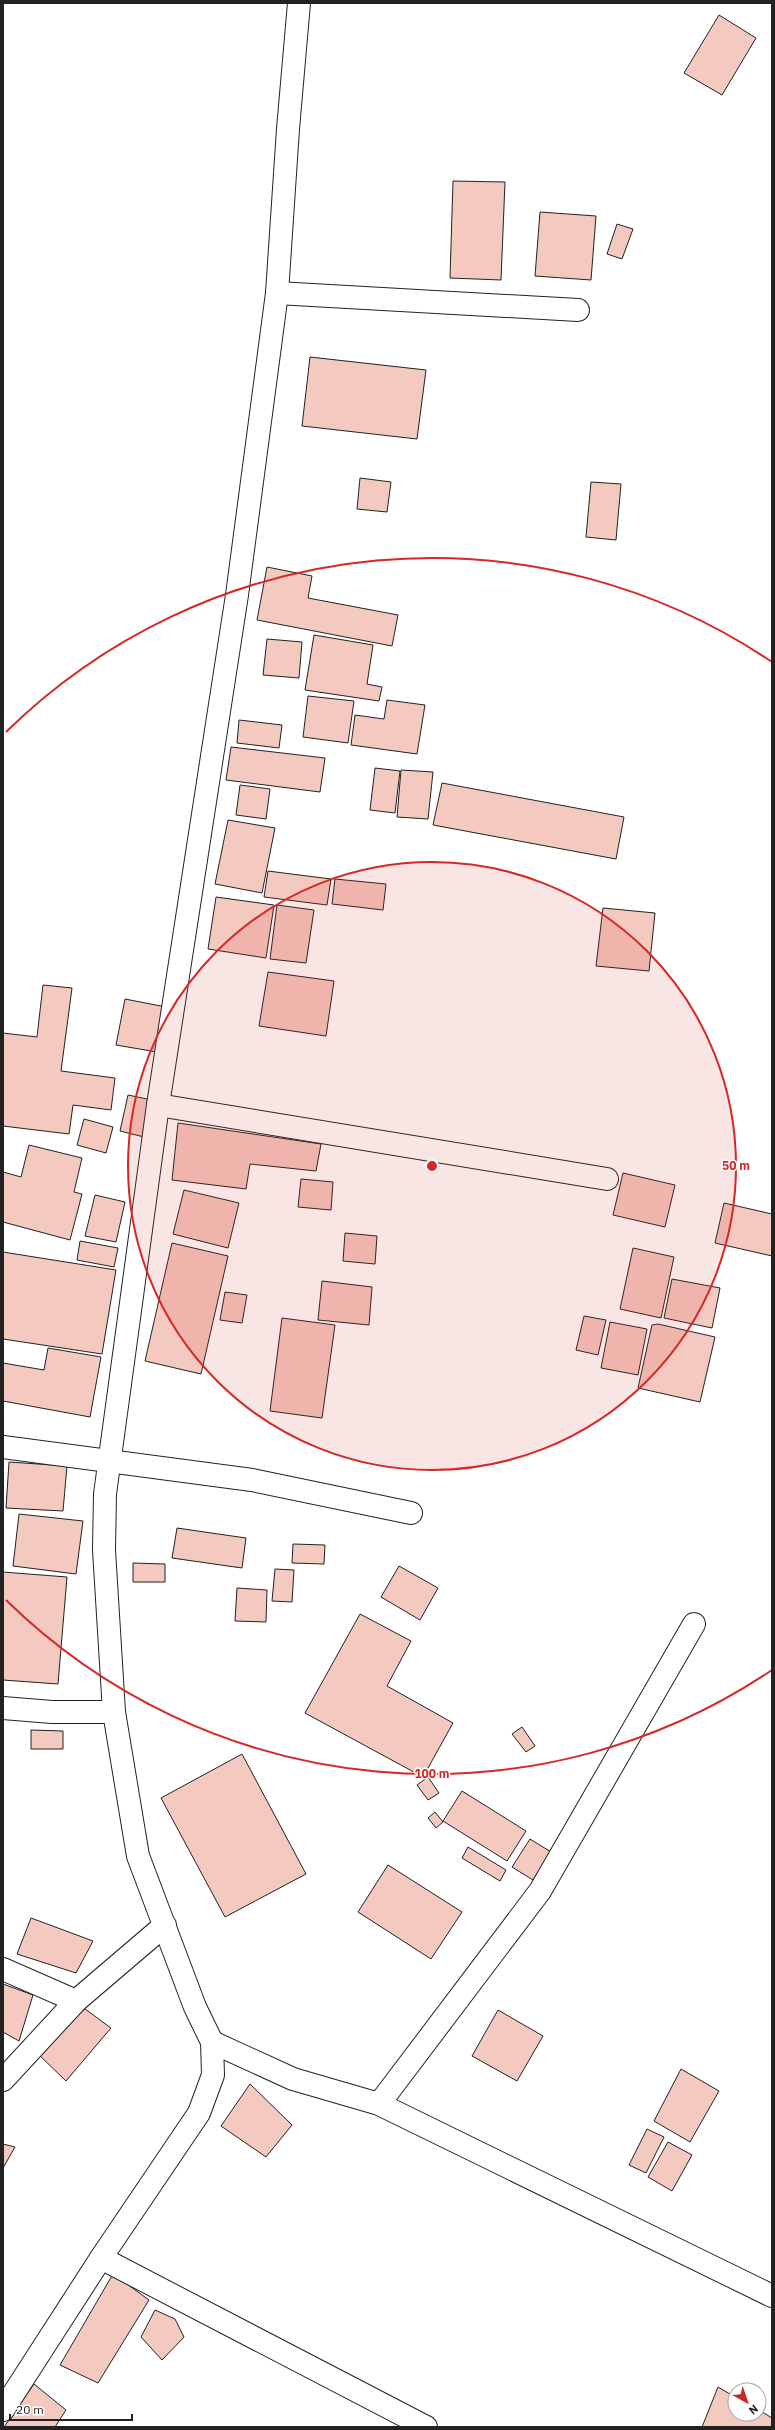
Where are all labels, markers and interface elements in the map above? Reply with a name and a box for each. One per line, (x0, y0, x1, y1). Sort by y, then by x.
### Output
text: 50 m (722, 1158, 750, 1173)
centre of rings (425, 1159, 439, 1173)
text: 100 m (414, 1766, 450, 1781)
north arrow (727, 2382, 767, 2422)
scale bar (10, 2396, 132, 2422)
text: 20 m (16, 2402, 44, 2417)
text: N (746, 2402, 761, 2418)

